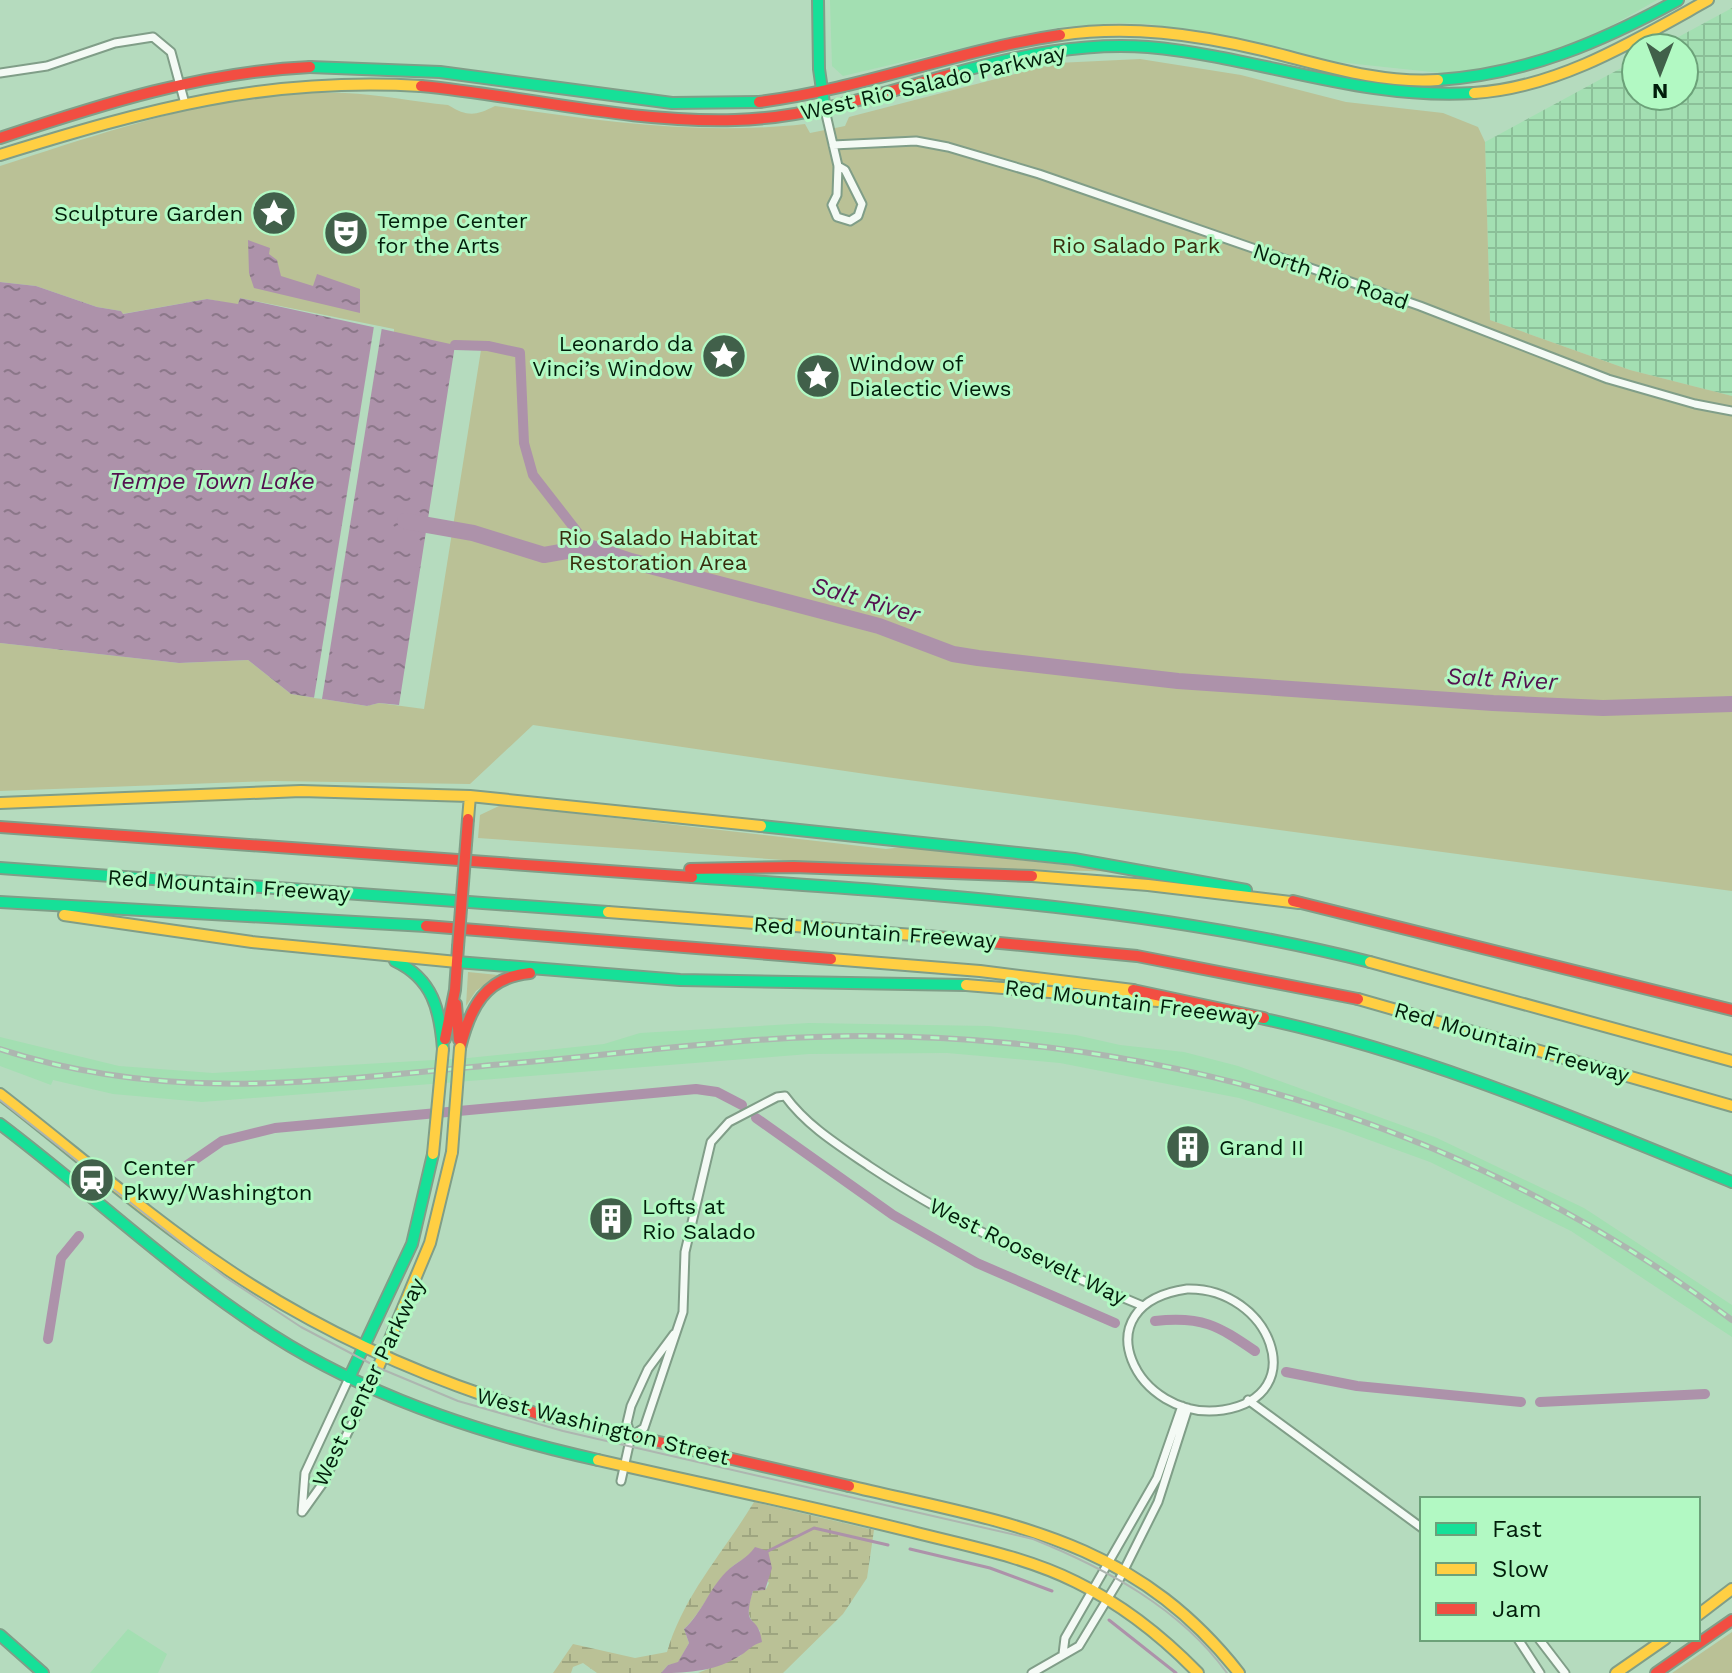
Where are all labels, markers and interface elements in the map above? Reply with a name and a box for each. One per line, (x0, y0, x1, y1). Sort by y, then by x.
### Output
north arrow (1620, 32, 1700, 112)
street label: West Rio Salado Parkway (798, 40, 1069, 125)
text: N (1652, 79, 1668, 104)
place icon: Sculpture Garden (250, 189, 298, 237)
place label: Sculpture Garden (54, 201, 243, 226)
place label: Tempe Center for the Arts (377, 208, 528, 258)
theatre icon: Tempe Center for the Arts (322, 209, 370, 257)
park label: Rio Salado Park (1052, 233, 1220, 258)
street label: North Rio Road (1250, 238, 1412, 315)
place label: Leonardo da Vinci’s Window (532, 331, 693, 381)
place icon: Leonardo da Vinci’s Window (700, 332, 748, 380)
place label: Window of Dialectic Views (849, 351, 1011, 401)
place icon: Window of Dialectic Views (794, 352, 842, 400)
water label: Tempe Town Lake (109, 467, 315, 495)
park label: Rio Salado Habitat Restoration Area (558, 525, 758, 575)
water label: Salt River (809, 571, 925, 629)
water label: Salt River (1446, 662, 1560, 696)
street label: Red Mountain Freeway (107, 865, 352, 906)
street label: Red Mountain Freeway (753, 912, 998, 953)
street label: Red Mountain Freeeway (1003, 974, 1261, 1031)
street label: Red Mountain Freeway (1391, 997, 1633, 1088)
building icon: Grand II (1164, 1123, 1212, 1171)
place label: Grand II (1219, 1135, 1304, 1160)
place label: Center Pkwy/Washington (123, 1155, 313, 1205)
station icon: Center Pkwy/Washington (68, 1156, 116, 1204)
street label: West Roosevelt Way (925, 1193, 1131, 1310)
place label: Lofts at Rio Salado (642, 1194, 756, 1244)
building icon: Lofts at Rio Salado (587, 1195, 635, 1243)
street label: West Center Parkway (307, 1273, 430, 1491)
street label: West Washington Street (474, 1383, 732, 1470)
legend (1420, 1497, 1700, 1641)
text: Fast (1492, 1515, 1542, 1543)
text: Slow (1492, 1555, 1549, 1583)
text: Jam (1492, 1595, 1542, 1623)

